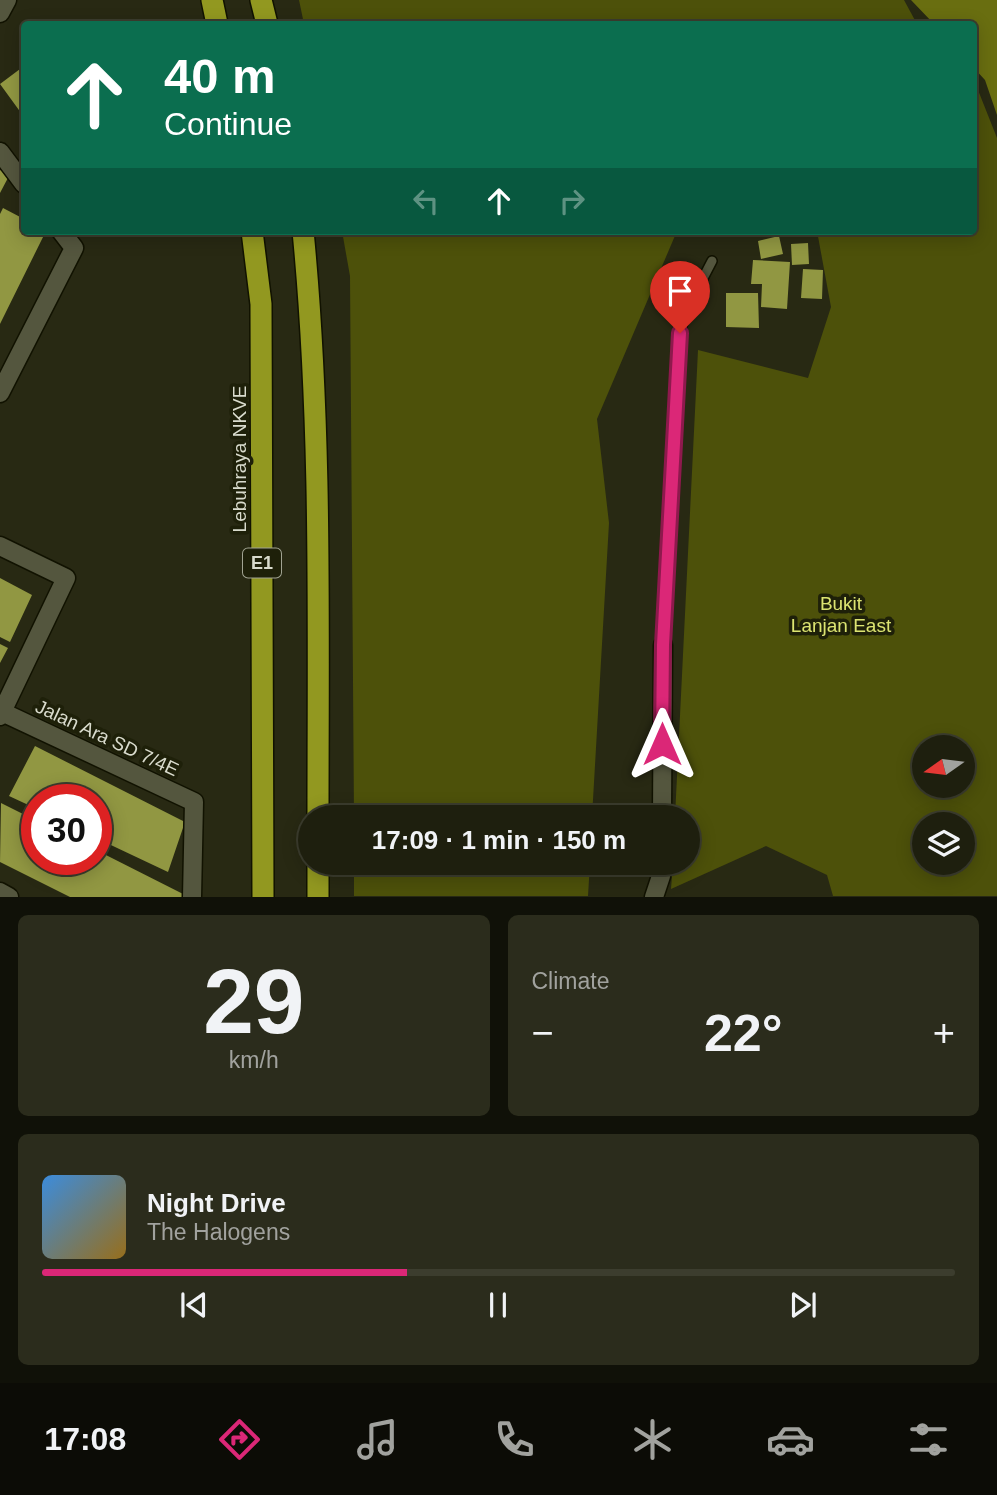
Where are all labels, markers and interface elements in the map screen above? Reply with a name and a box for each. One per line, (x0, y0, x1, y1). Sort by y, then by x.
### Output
icon: ahead (49, 49, 140, 140)
text: 40 m (164, 49, 276, 103)
text: Continue (164, 106, 292, 142)
icon: left (407, 182, 445, 220)
icon: ahead (480, 182, 518, 220)
icon: right (553, 182, 591, 220)
pin (650, 261, 710, 333)
icon: arrive (661, 272, 699, 310)
street label: Lebuhraya NKVE (229, 386, 250, 532)
road number: E1 (243, 548, 281, 578)
park label: Bukit Lanjan East (791, 593, 892, 636)
street label: Jalan Ara SD 7/4E (32, 696, 182, 780)
position arrow (625, 707, 699, 781)
north arrow (912, 735, 975, 798)
map controls (912, 735, 975, 875)
speed limit sign: 30 (21, 784, 112, 875)
button: layers (912, 812, 975, 875)
text: 17:09 · 1 min · 150 m (372, 825, 626, 855)
text: 29 (203, 951, 304, 1052)
text: Climate (532, 968, 609, 994)
text: 22° (704, 1004, 783, 1062)
text: − (532, 1012, 554, 1054)
text: + (933, 1012, 955, 1054)
text: km/h (229, 1047, 279, 1073)
text: Night Drive (147, 1188, 286, 1218)
text: The Halogens (147, 1219, 290, 1245)
icon: previous (175, 1286, 213, 1324)
icon: pause (479, 1286, 517, 1324)
icon: next (784, 1286, 822, 1324)
icon: directions (215, 1415, 264, 1464)
icon: music (353, 1415, 402, 1464)
icon: phone (490, 1415, 539, 1464)
icon: climate (628, 1415, 677, 1464)
icon: car (766, 1415, 815, 1464)
icon: filters (904, 1415, 953, 1464)
text: 17:08 (44, 1421, 126, 1457)

